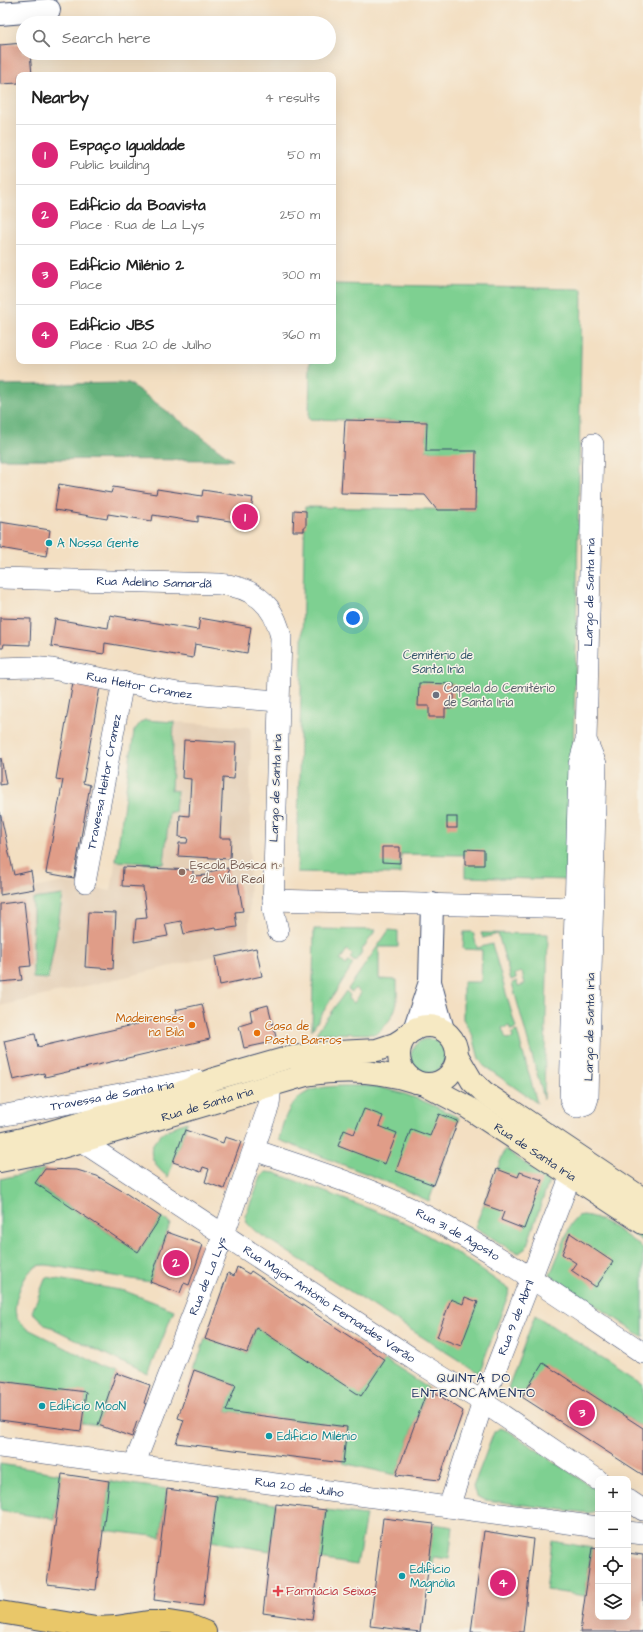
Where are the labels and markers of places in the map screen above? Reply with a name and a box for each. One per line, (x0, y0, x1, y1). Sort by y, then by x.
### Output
pin: 1 (232, 502, 258, 532)
place label: A Nossa Gente (57, 535, 139, 552)
marker: A Nossa Gente (44, 538, 54, 548)
place label: Capela do Cemitério de Santa Iria (444, 680, 555, 711)
marker: Capela do Cemitério de Santa Iria (431, 690, 441, 700)
place label: Escola Básica n.º 2 de Vila Real (190, 857, 282, 888)
marker: Escola Básica n.º 2 de Vila Real (177, 867, 187, 877)
place label: Madeirenses na Bila (116, 1010, 184, 1041)
place label: Casa de Pasto Barros (265, 1018, 342, 1049)
marker: Madeirenses na Bila (187, 1020, 197, 1030)
marker: Casa de Pasto Barros (252, 1028, 262, 1038)
pin: 2 (163, 1248, 189, 1278)
place label: Edifício MooN (50, 1398, 126, 1415)
pin: 3 (569, 1398, 595, 1428)
marker: Edifício MooN (37, 1401, 47, 1411)
place label: Edifício Milénio (277, 1428, 357, 1445)
marker: Edifício Milénio (264, 1431, 274, 1441)
place label: Edifício Magnólia (410, 1561, 455, 1593)
pin: 4 (490, 1568, 516, 1598)
marker: Edifício Magnólia (397, 1571, 407, 1581)
place label: Farmácia Seixas (286, 1583, 377, 1600)
marker: Farmácia Seixas (273, 1586, 283, 1596)

